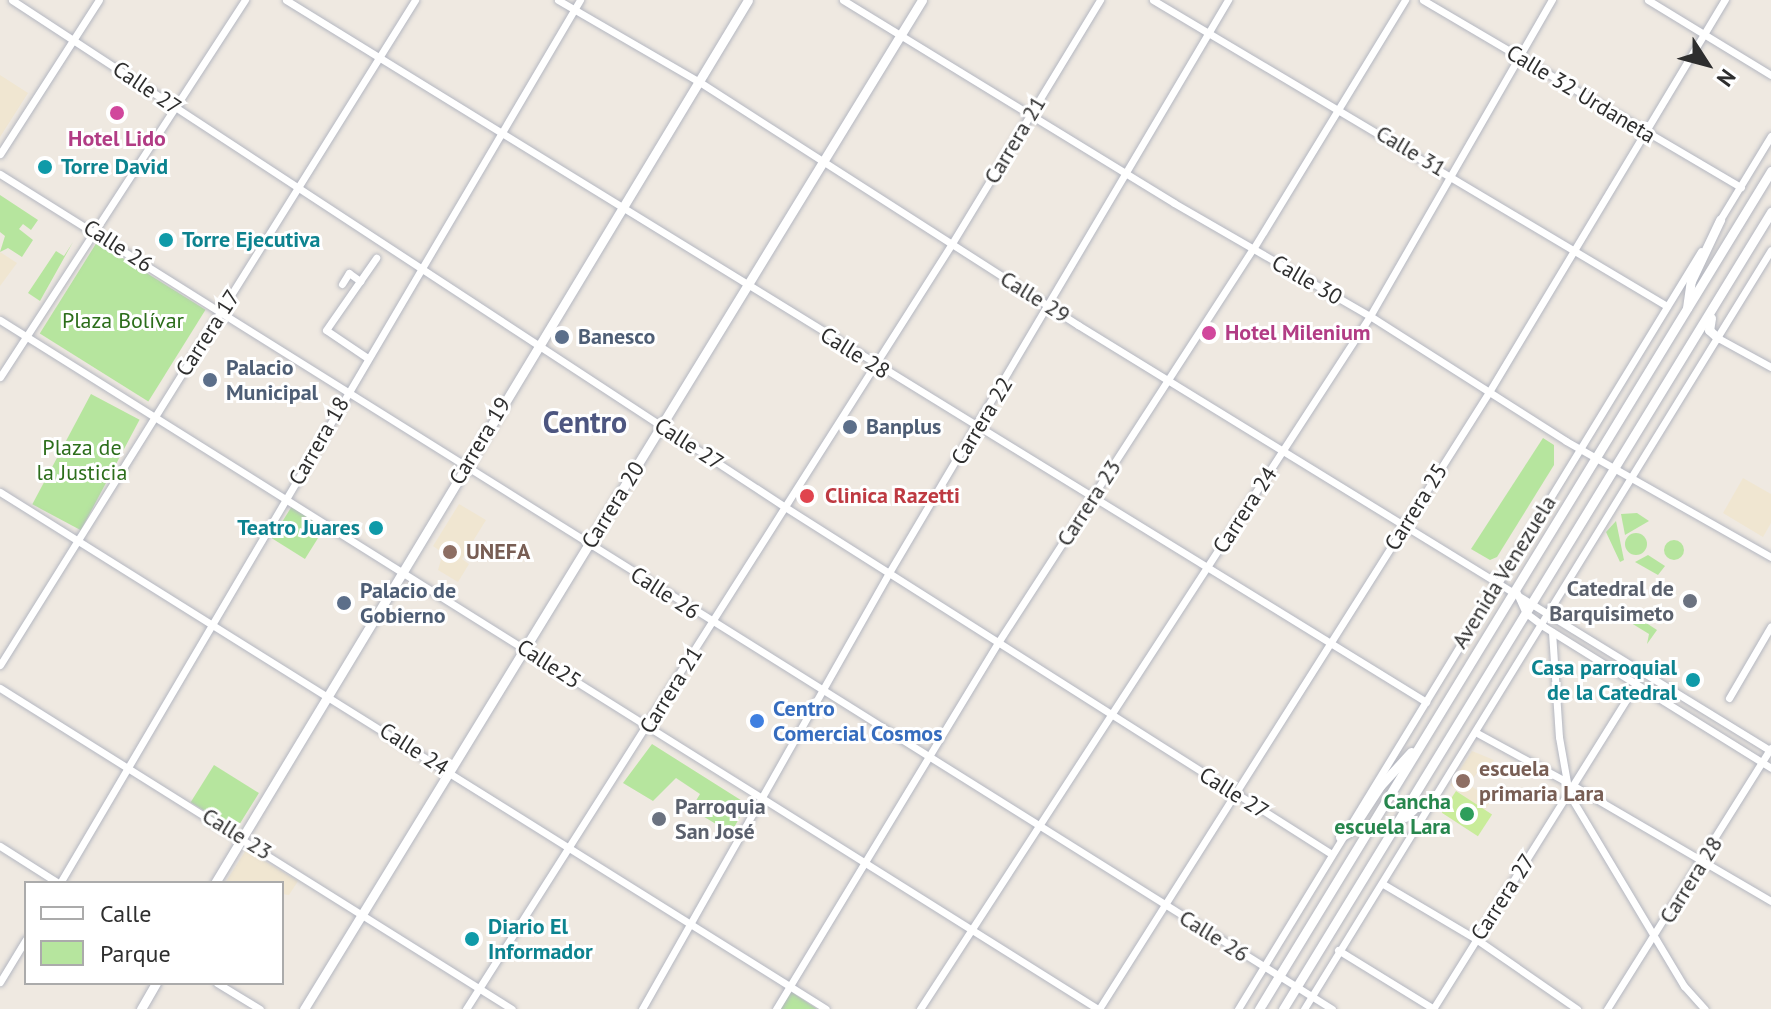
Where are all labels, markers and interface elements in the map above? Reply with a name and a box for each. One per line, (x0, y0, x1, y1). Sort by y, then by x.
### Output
north arrow (1667, 24, 1747, 104)
street label: Calle 32 Urdaneta (1502, 39, 1660, 149)
street label: Calle 27 (108, 56, 186, 120)
text: N (1711, 64, 1742, 92)
street label: Carrera 21 (979, 91, 1051, 189)
marker: Hotel Lido (108, 104, 126, 122)
street label: Calle 31 (1371, 120, 1451, 182)
place label: Hotel Lido (68, 126, 166, 152)
place label: Torre David (61, 154, 168, 180)
marker: Torre David (36, 158, 54, 176)
street label: Calle 26 (79, 214, 157, 278)
place label: Torre Ejecutiva (182, 227, 320, 253)
marker: Torre Ejecutiva (157, 231, 175, 249)
street label: Calle 30 (1267, 249, 1347, 311)
street label: Calle 29 (995, 265, 1075, 329)
street label: Carrera 17 (170, 285, 246, 381)
park label: Plaza Bolívar (62, 308, 184, 334)
place label: Hotel Milenium (1225, 320, 1371, 346)
street label: Calle 28 (815, 321, 895, 385)
place label: Banesco (578, 324, 655, 350)
marker: Hotel Milenium (1200, 324, 1218, 342)
marker: Banesco (553, 328, 571, 346)
place label: Palacio Municipal (226, 354, 318, 406)
marker: Palacio Municipal (201, 371, 219, 389)
street label: Carrera 22 (946, 372, 1018, 470)
street label: Carrera 18 (283, 392, 355, 490)
street label: Carrera 19 (444, 392, 516, 490)
district label: Centro (543, 404, 627, 440)
street label: Calle 27 (650, 412, 728, 476)
place label: Banplus (866, 414, 941, 440)
marker: Banplus (841, 418, 859, 436)
park label: Plaza de la Justicia (37, 434, 127, 486)
street label: Carrera 23 (1051, 455, 1127, 551)
street label: Carrera 20 (576, 457, 650, 553)
street label: Carrera 25 (1379, 459, 1453, 555)
street label: Carrera 24 (1207, 462, 1283, 558)
place label: Clinica Razetti (825, 483, 960, 509)
marker: Clinica Razetti (796, 485, 818, 507)
street label: Avenida Venezuela (1446, 490, 1562, 654)
place label: Teatro Juares (237, 515, 360, 541)
marker: Teatro Juares (367, 519, 385, 537)
place label: UNEFA (466, 539, 530, 565)
marker: UNEFA (441, 543, 459, 561)
street label: Calle 26 (626, 561, 704, 625)
place label: Catedral de Barquisimeto (1549, 575, 1674, 626)
place label: Palacio de Gobierno (360, 577, 456, 628)
marker: Catedral de Barquisimeto (1681, 592, 1699, 610)
marker: Palacio de Gobierno (335, 594, 353, 612)
street label: Calle25 (512, 634, 586, 694)
street label: Carrera 21 (634, 642, 708, 738)
place label: Casa parroquial de la Catedral (1531, 654, 1677, 706)
marker: Casa parroquial de la Catedral (1684, 671, 1702, 689)
place label: Centro Comercial Cosmos (773, 695, 943, 746)
marker: Centro Comercial Cosmos (748, 712, 766, 730)
street label: Calle 24 (375, 717, 453, 781)
place label: escuela primaria Lara (1479, 755, 1604, 806)
street label: Calle 27 (1194, 761, 1274, 825)
marker: escuela primaria Lara (1454, 772, 1472, 790)
place label: Cancha escuela Lara (1334, 788, 1451, 840)
place label: Parroquia San José (675, 793, 766, 844)
street label: Calle 23 (197, 802, 277, 866)
marker: Cancha escuela Lara (1458, 805, 1476, 823)
marker: Parroquia San José (650, 810, 668, 828)
street label: Carrera 28 (1654, 832, 1728, 928)
street label: Carrera 27 (1465, 849, 1541, 945)
legend (24, 881, 284, 985)
text: Calle (100, 898, 151, 929)
street label: Calle 26 (1174, 904, 1254, 968)
place label: Diario El Informador (488, 913, 593, 964)
marker: Diario El Informador (463, 930, 481, 948)
text: Parque (100, 938, 171, 969)

